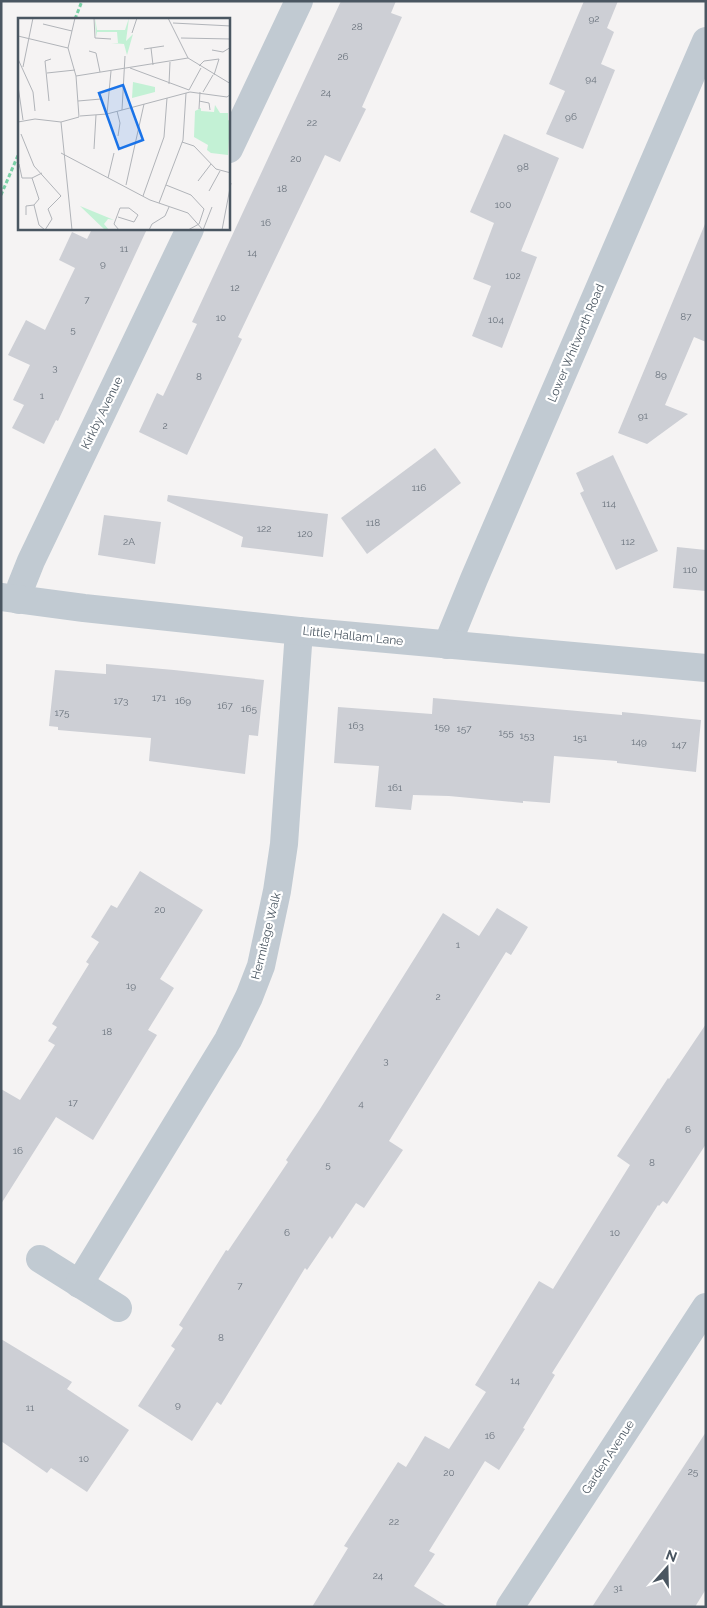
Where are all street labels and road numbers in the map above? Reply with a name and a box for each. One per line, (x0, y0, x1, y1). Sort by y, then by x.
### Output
street label: Lower Whitworth Road (545, 282, 607, 404)
street label: Kirkby Avenue (78, 374, 126, 452)
street label: Little Hallam Lane (302, 624, 404, 648)
street label: Hermitage Walk (248, 890, 284, 981)
street label: Garden Avenue (579, 1417, 637, 1497)

